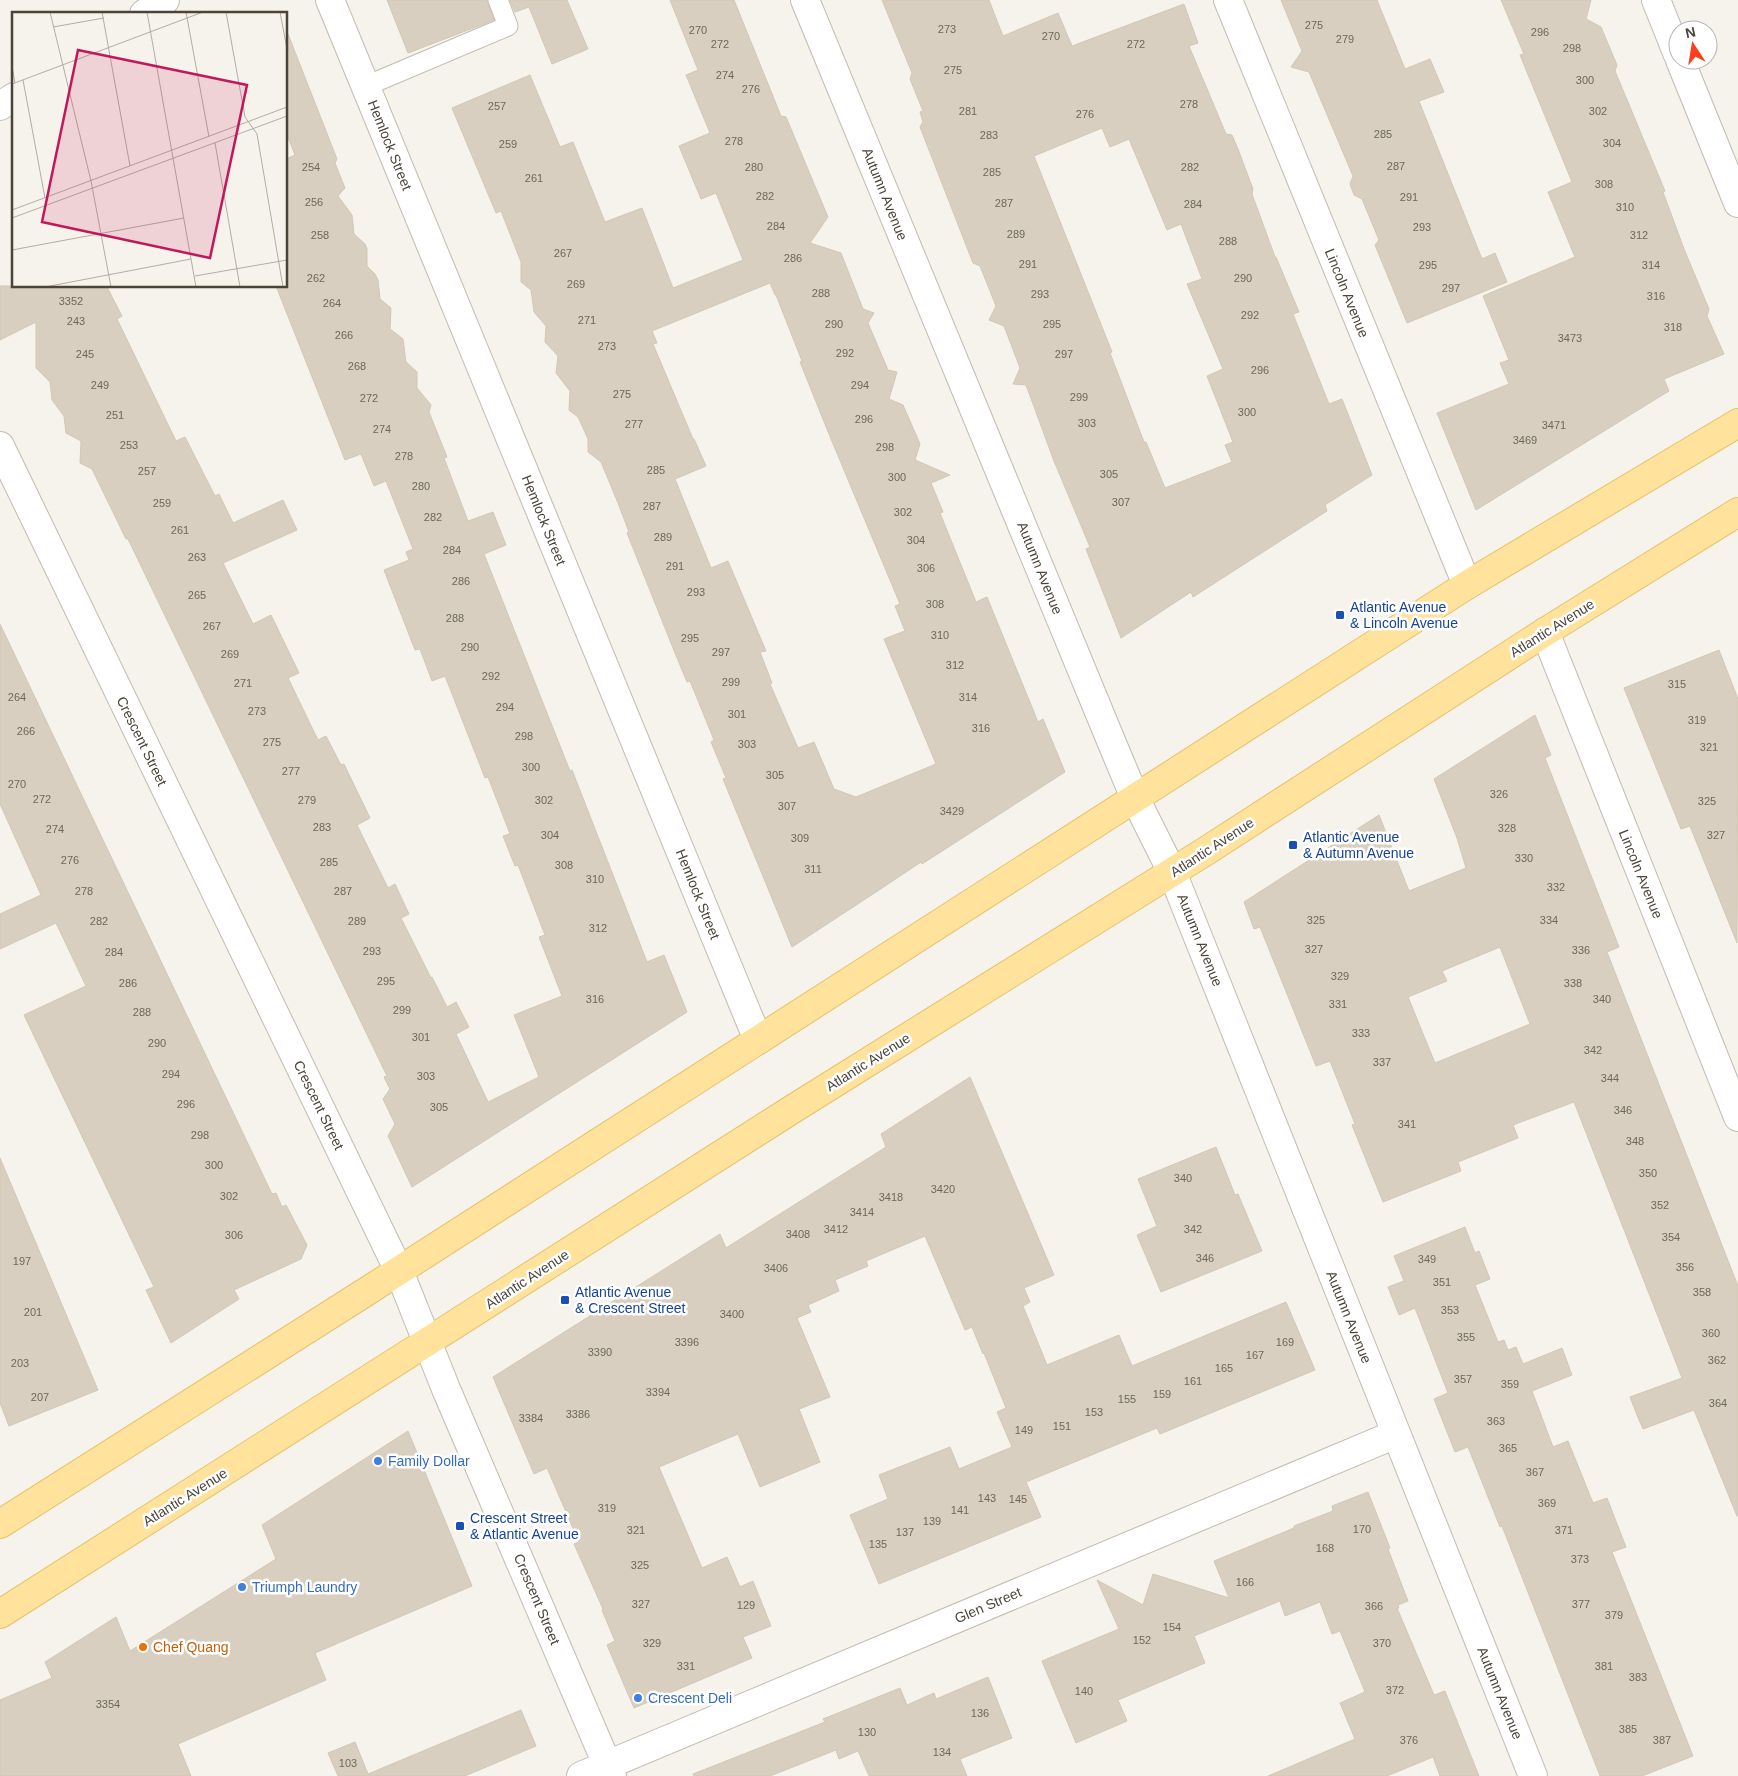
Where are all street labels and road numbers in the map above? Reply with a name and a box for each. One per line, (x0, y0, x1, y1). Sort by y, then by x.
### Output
street label: Hemlock Street (365, 98, 415, 192)
street label: Autumn Avenue (859, 145, 911, 243)
street label: Lincoln Avenue (1322, 246, 1372, 340)
street label: Hemlock Street (519, 473, 569, 567)
street label: Autumn Avenue (1014, 519, 1066, 617)
street label: Atlantic Avenue (1507, 596, 1597, 660)
street label: Crescent Street (113, 694, 171, 788)
street label: Atlantic Avenue (1167, 814, 1257, 880)
street label: Lincoln Avenue (1616, 827, 1666, 921)
street label: Hemlock Street (673, 847, 723, 941)
street label: Autumn Avenue (1174, 891, 1226, 989)
street label: Atlantic Avenue (823, 1030, 913, 1094)
street label: Crescent Street (290, 1058, 348, 1152)
street label: Atlantic Avenue (482, 1246, 572, 1312)
street label: Autumn Avenue (1323, 1268, 1375, 1366)
street label: Atlantic Avenue (140, 1465, 230, 1529)
street label: Crescent Street (511, 1551, 563, 1647)
street label: Glen Street (952, 1584, 1024, 1626)
street label: Autumn Avenue (1474, 1644, 1526, 1742)

